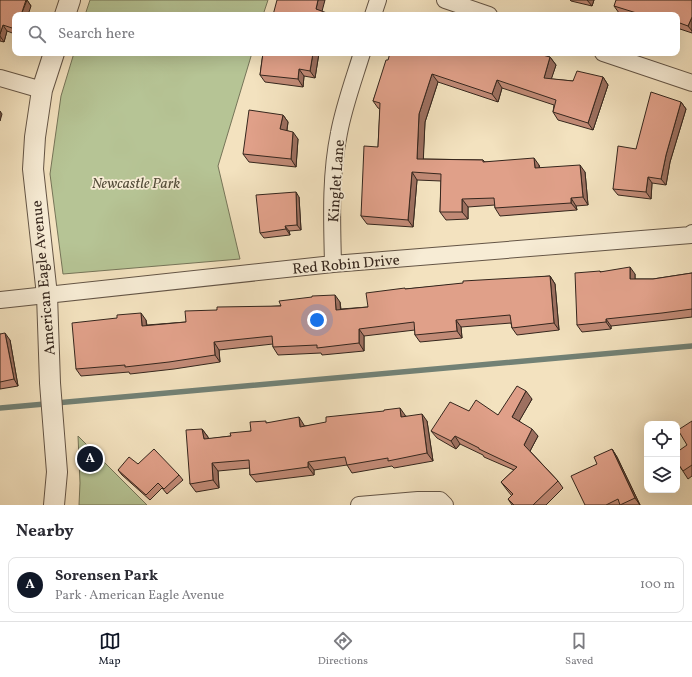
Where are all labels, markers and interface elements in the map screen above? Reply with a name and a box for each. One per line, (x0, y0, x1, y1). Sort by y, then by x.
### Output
search box (12, 12, 680, 56)
icon: search (26, 23, 48, 45)
text: Search here (58, 24, 135, 45)
street label: Kinglet Lane (324, 139, 351, 223)
park label: Newcastle Park (92, 174, 180, 195)
street label: American Eagle Avenue (27, 199, 62, 356)
street label: Red Robin Drive (292, 250, 401, 281)
your location (307, 310, 327, 330)
map controls (644, 421, 680, 493)
button: locate (644, 421, 680, 457)
pin: A (77, 444, 103, 474)
button: layers (644, 457, 680, 493)
text: Nearby (16, 520, 74, 543)
text: Sorensen Park (55, 566, 158, 587)
text: A (25, 576, 35, 594)
text: 100 m (640, 576, 675, 594)
text: Park · American Eagle Avenue (55, 587, 224, 605)
tab: Map (99, 630, 121, 669)
tab: Directions (318, 630, 368, 669)
tab: Saved (565, 630, 593, 669)

